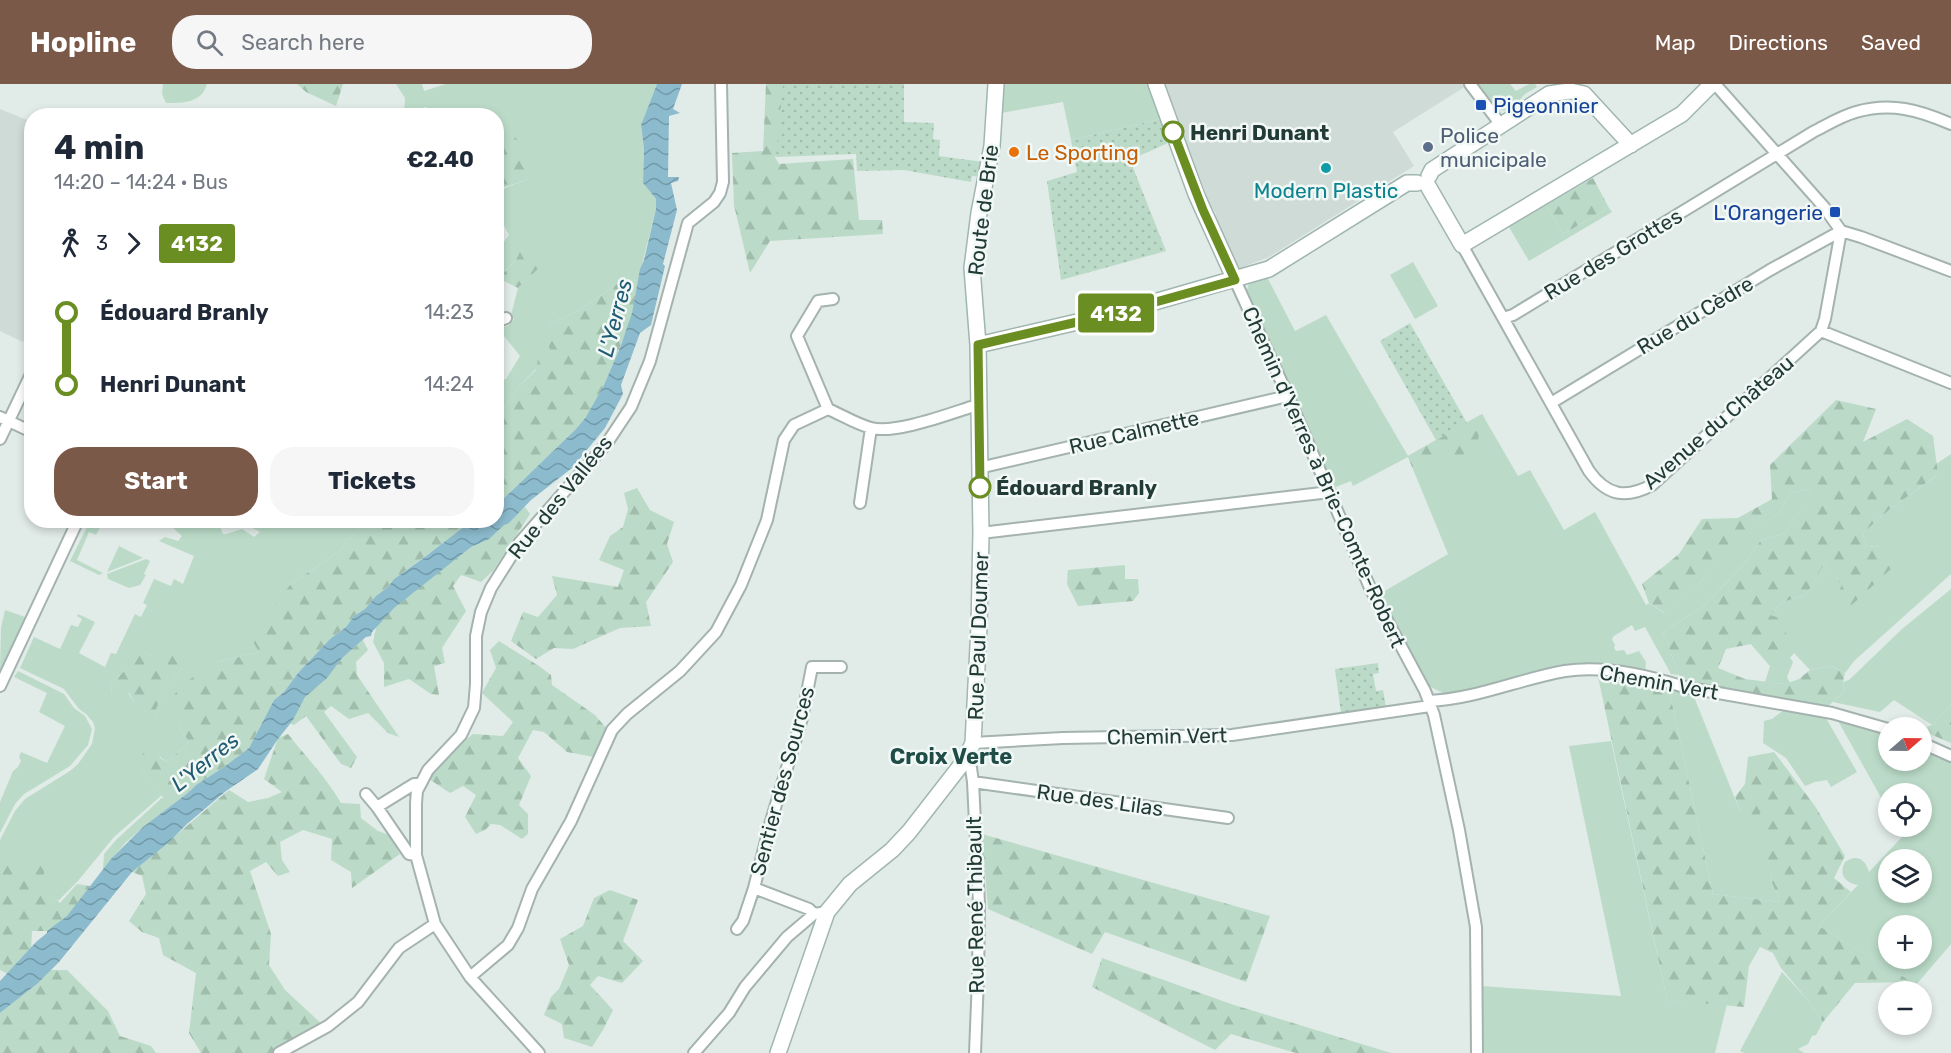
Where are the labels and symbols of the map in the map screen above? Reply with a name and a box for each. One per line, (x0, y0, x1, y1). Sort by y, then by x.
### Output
place label: Pigeonnier (1493, 93, 1598, 118)
marker: Pigeonnier (1474, 98, 1488, 112)
place label: Henri Dunant (1190, 120, 1329, 145)
marker: Henri Dunant (1162, 121, 1184, 143)
place label: Police municipale (1440, 123, 1547, 172)
place label: Le Sporting (1026, 140, 1139, 165)
marker: Police municipale (1421, 140, 1435, 154)
street label: Route de Brie (963, 143, 1003, 277)
marker: Le Sporting (1007, 145, 1021, 159)
marker: Modern Plastic (1319, 161, 1333, 175)
place label: Modern Plastic (1254, 178, 1398, 203)
place label: L'Orangerie (1713, 200, 1823, 225)
street label: Rue des Grottes (1540, 203, 1686, 305)
marker: L'Orangerie (1828, 205, 1842, 219)
street label: Rue du Cèdre (1632, 270, 1758, 360)
water label: L'Yerres (592, 276, 638, 360)
line badge: 4132 (1074, 294, 1158, 332)
street label: Chemin d'Yerres à Brie-Comte-Robert (1237, 303, 1411, 651)
street label: Avenue du Château (1638, 350, 1798, 494)
street label: Rue Calmette (1067, 405, 1201, 459)
street label: Rue des Vallées (503, 430, 617, 564)
place label: Édouard Branly (996, 475, 1157, 500)
marker: Édouard Branly (969, 476, 991, 498)
street label: Rue Paul Doumer (963, 551, 993, 721)
street label: Chemin Vert (1598, 659, 1720, 705)
street label: Sentier des Sources (745, 684, 819, 878)
north arrow (1878, 717, 1932, 771)
street label: Chemin Vert (1107, 722, 1227, 750)
water label: L'Yerres (166, 727, 244, 797)
district label: Croix Verte (890, 743, 1012, 770)
street label: Rue des Lilas (1035, 779, 1165, 821)
street label: Rue René Thibault (961, 816, 989, 994)

